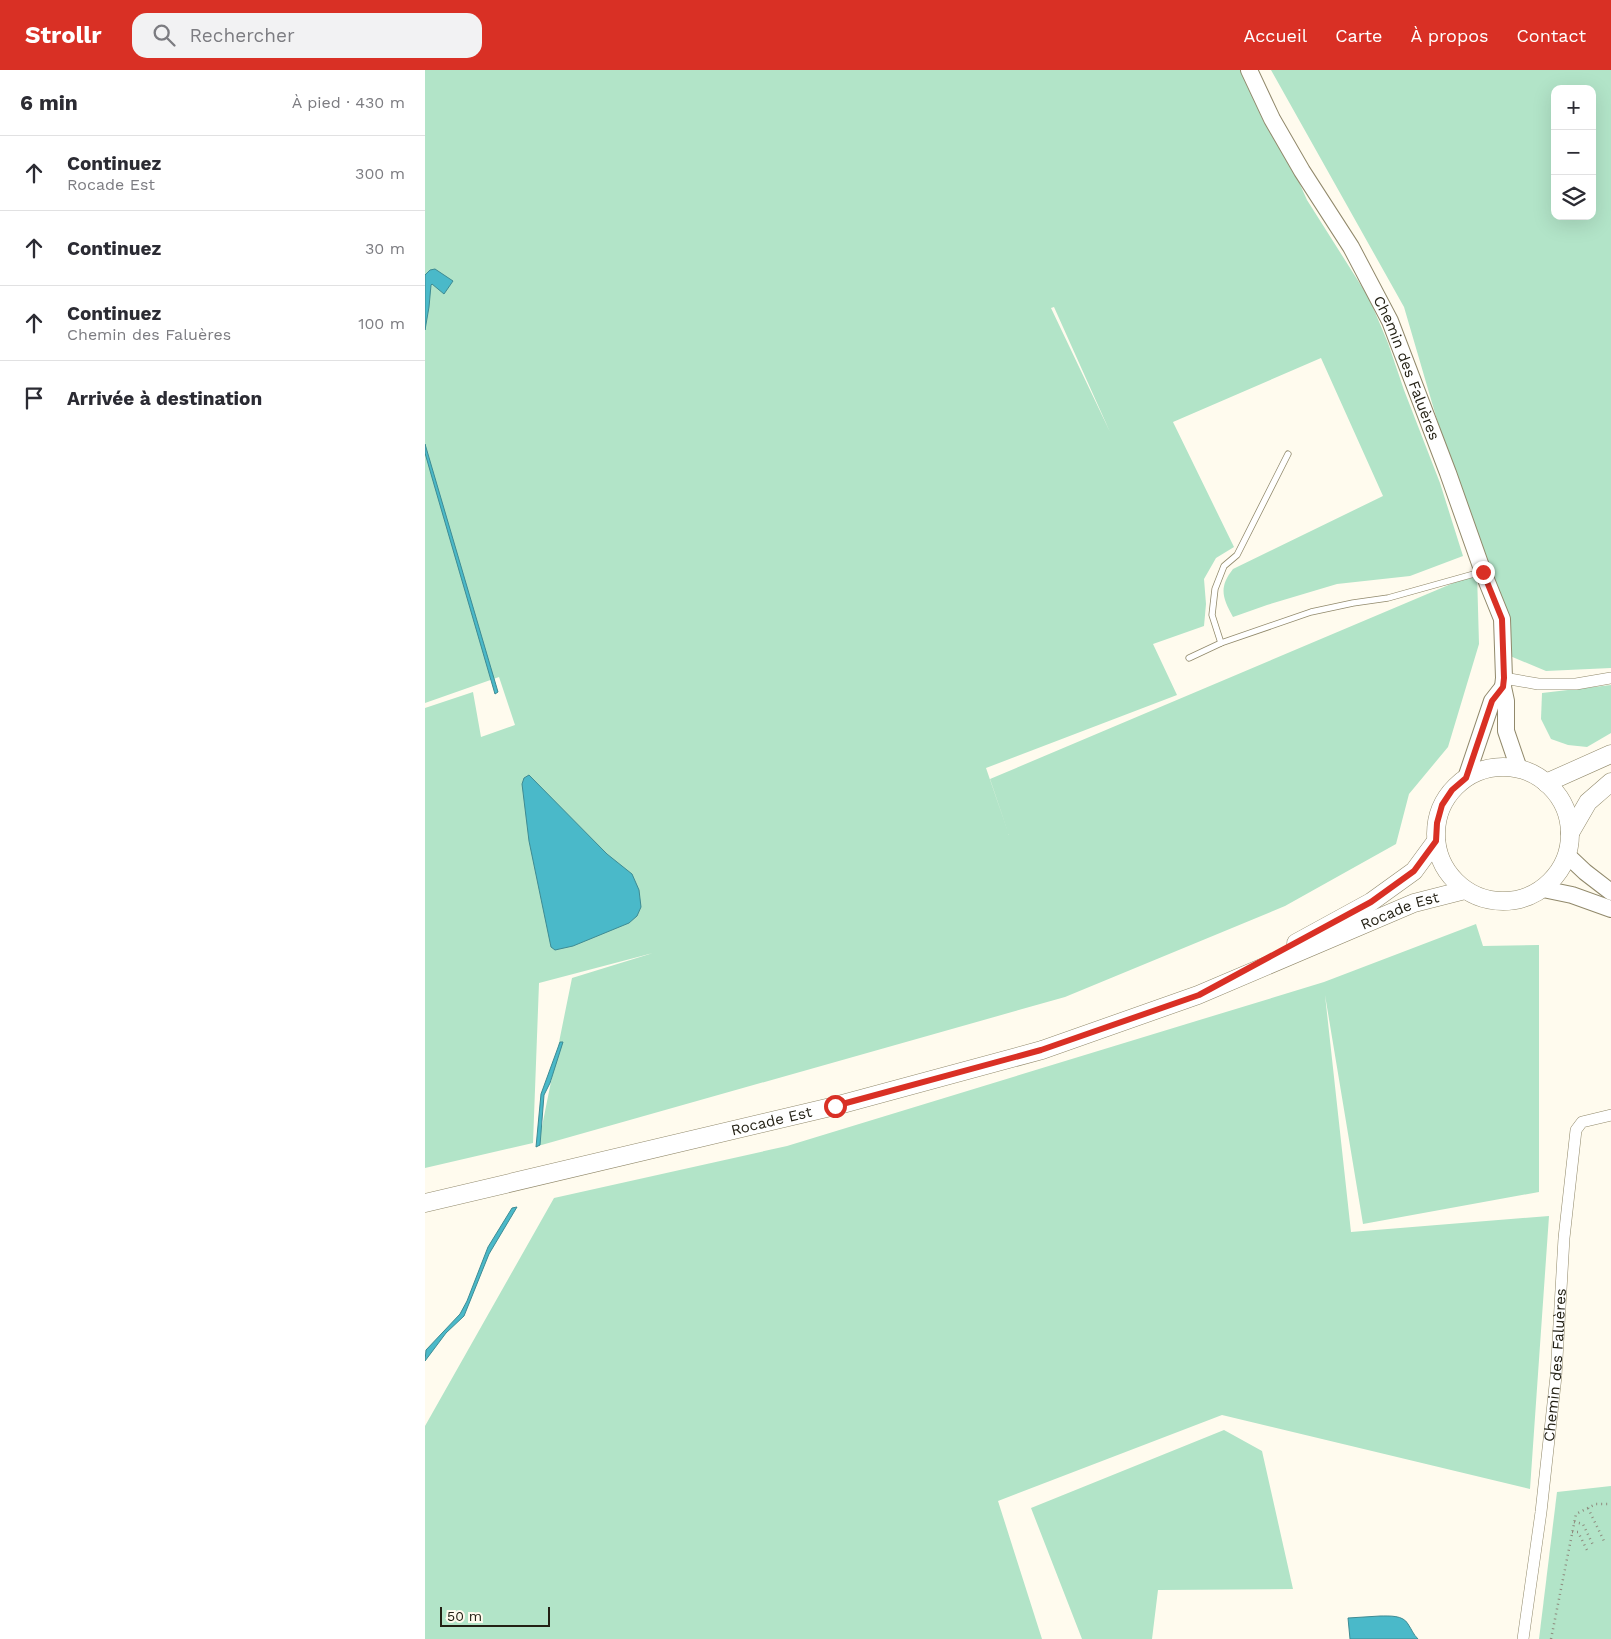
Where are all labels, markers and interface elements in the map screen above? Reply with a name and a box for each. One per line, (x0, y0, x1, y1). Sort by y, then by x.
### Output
search box (132, 13, 482, 58)
text: Strollr (25, 21, 102, 49)
icon: search (150, 21, 178, 49)
text: Rechercher (190, 24, 295, 47)
text: Accueil (1244, 25, 1307, 46)
text: Carte (1335, 25, 1382, 46)
text: À propos (1410, 25, 1488, 46)
text: Contact (1516, 25, 1586, 46)
map controls (1551, 85, 1596, 220)
button: + (1551, 85, 1596, 130)
text: 6 min (20, 90, 78, 115)
text: À pied · 430 m (292, 93, 405, 112)
button: − (1551, 130, 1596, 175)
text: Continuez (67, 152, 161, 175)
icon: ahead (20, 159, 48, 187)
text: 300 m (355, 164, 405, 183)
text: Rocade Est (67, 175, 155, 194)
button: layers (1551, 175, 1596, 220)
icon: ahead (20, 234, 48, 262)
text: Continuez (67, 237, 161, 260)
text: 30 m (365, 239, 405, 258)
street label: Chemin des Faluères (1369, 293, 1444, 443)
text: Continuez (67, 302, 161, 325)
icon: ahead (20, 309, 48, 337)
text: 100 m (358, 314, 405, 333)
text: Chemin des Faluères (67, 325, 231, 344)
icon: arrive (20, 384, 48, 412)
text: Arrivée à destination (67, 387, 262, 410)
route end (1472, 561, 1495, 584)
street label: Rocade Est (1358, 888, 1441, 934)
route start (824, 1095, 847, 1118)
street label: Rocade Est (729, 1103, 814, 1139)
street label: Chemin des Faluères (1540, 1288, 1570, 1443)
scale bar (440, 1604, 550, 1627)
text: 50 m (447, 1608, 482, 1624)

